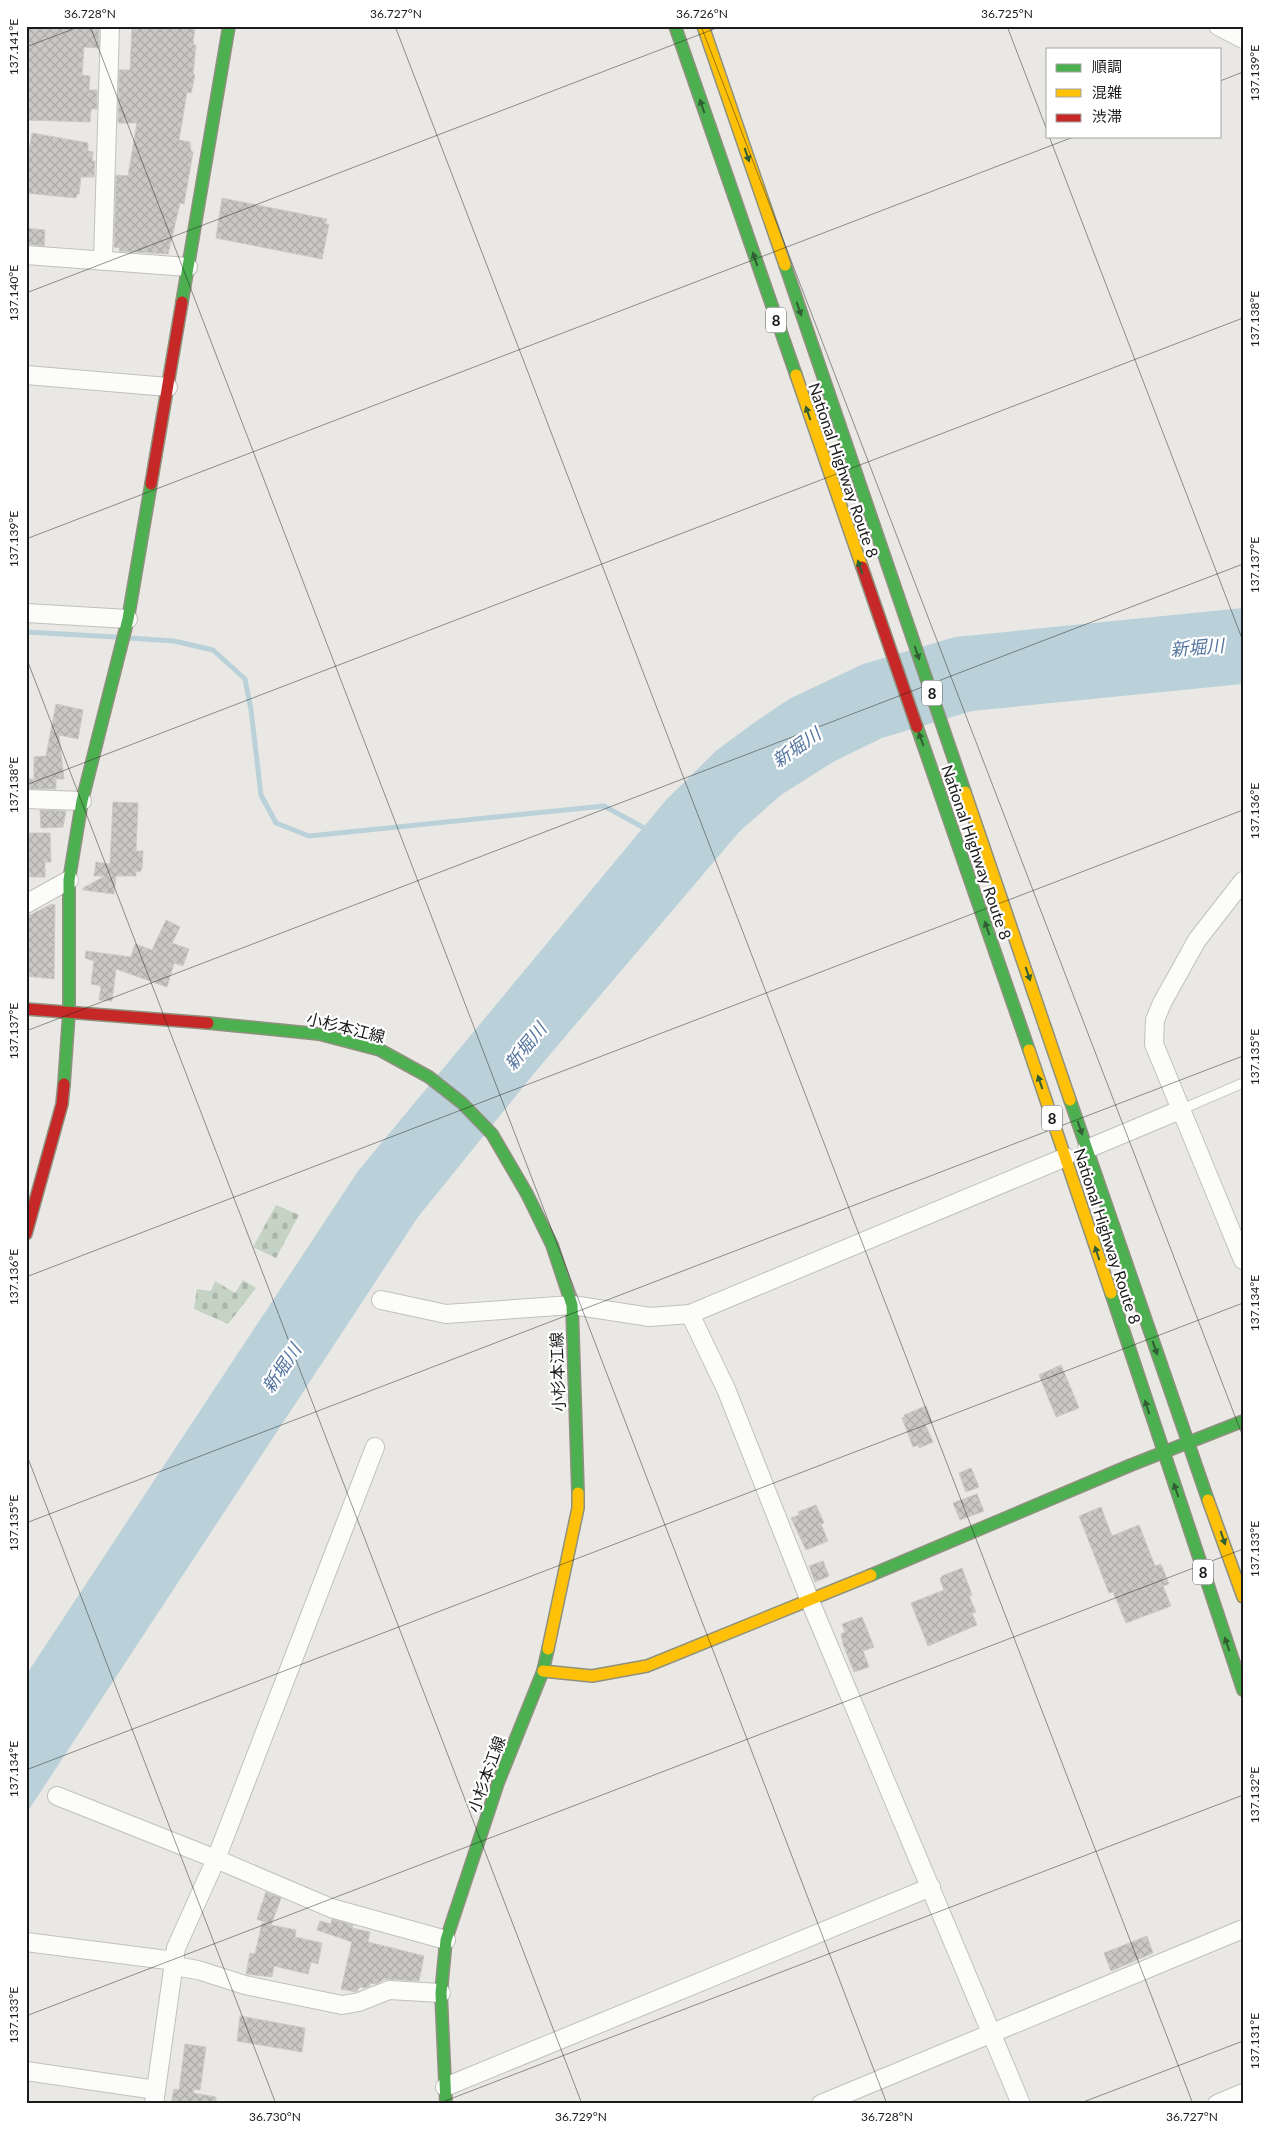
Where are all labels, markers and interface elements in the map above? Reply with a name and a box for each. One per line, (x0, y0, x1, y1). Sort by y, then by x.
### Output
text: 36.728°N (64, 6, 116, 21)
text: 36.727°N (370, 6, 422, 21)
text: 36.726°N (676, 6, 728, 21)
text: 36.725°N (981, 6, 1033, 21)
text: 137.141°E (6, 19, 21, 75)
text: 137.139°E (1247, 45, 1262, 101)
legend (1046, 48, 1222, 138)
text: 順調 (1092, 57, 1122, 75)
text: 混雑 (1092, 83, 1122, 101)
one-way arrow (698, 98, 705, 113)
text: 渋滞 (1092, 107, 1122, 125)
one-way arrow (743, 148, 751, 163)
one-way arrow (751, 252, 758, 267)
text: 137.140°E (6, 265, 21, 321)
text: 137.138°E (1247, 291, 1262, 347)
one-way arrow (796, 302, 804, 317)
road number: 8 (766, 308, 786, 332)
street label: National Highway Route 8 (805, 380, 883, 560)
one-way arrow (803, 405, 811, 420)
text: 137.139°E (6, 511, 21, 567)
text: 137.137°E (1247, 537, 1262, 593)
one-way arrow (856, 559, 864, 574)
water label: 新堀川 (1169, 634, 1227, 660)
one-way arrow (914, 645, 922, 660)
road number: 8 (922, 680, 942, 706)
water label: 新堀川 (768, 721, 826, 771)
one-way arrow (917, 731, 925, 746)
text: 137.138°E (6, 757, 21, 813)
street label: National Highway Route 8 (938, 762, 1016, 942)
text: 137.136°E (1247, 783, 1262, 839)
one-way arrow (982, 921, 990, 936)
one-way arrow (1025, 967, 1032, 982)
text: 137.137°E (6, 1003, 21, 1059)
street label: 小杉本江線 (305, 1008, 387, 1046)
water label: 新堀川 (499, 1017, 552, 1074)
text: 137.135°E (1247, 1029, 1262, 1085)
one-way arrow (1035, 1074, 1043, 1089)
road number: 8 (1042, 1106, 1062, 1130)
one-way arrow (1077, 1121, 1084, 1136)
street label: National Highway Route 8 (1071, 1146, 1145, 1326)
one-way arrow (1092, 1245, 1100, 1260)
text: 137.136°E (6, 1249, 21, 1305)
text: 137.134°E (1247, 1275, 1262, 1331)
street label: 小杉本江線 (546, 1332, 568, 1412)
water label: 新堀川 (257, 1338, 306, 1397)
one-way arrow (1152, 1341, 1159, 1356)
one-way arrow (1143, 1399, 1151, 1414)
one-way arrow (1171, 1482, 1179, 1497)
text: 137.135°E (6, 1495, 21, 1551)
text: 137.133°E (1247, 1521, 1262, 1577)
one-way arrow (1220, 1531, 1227, 1546)
road number: 8 (1193, 1560, 1213, 1584)
one-way arrow (1223, 1636, 1231, 1651)
street label: 小杉本江線 (463, 1733, 509, 1815)
text: 137.134°E (6, 1741, 21, 1797)
text: 137.132°E (1247, 1767, 1262, 1823)
text: 137.133°E (6, 1987, 21, 2043)
text: 137.131°E (1247, 2013, 1262, 2069)
text: 36.730°N (249, 2109, 301, 2124)
text: 36.729°N (555, 2109, 607, 2124)
text: 36.728°N (861, 2109, 913, 2124)
text: 36.727°N (1166, 2109, 1218, 2124)

